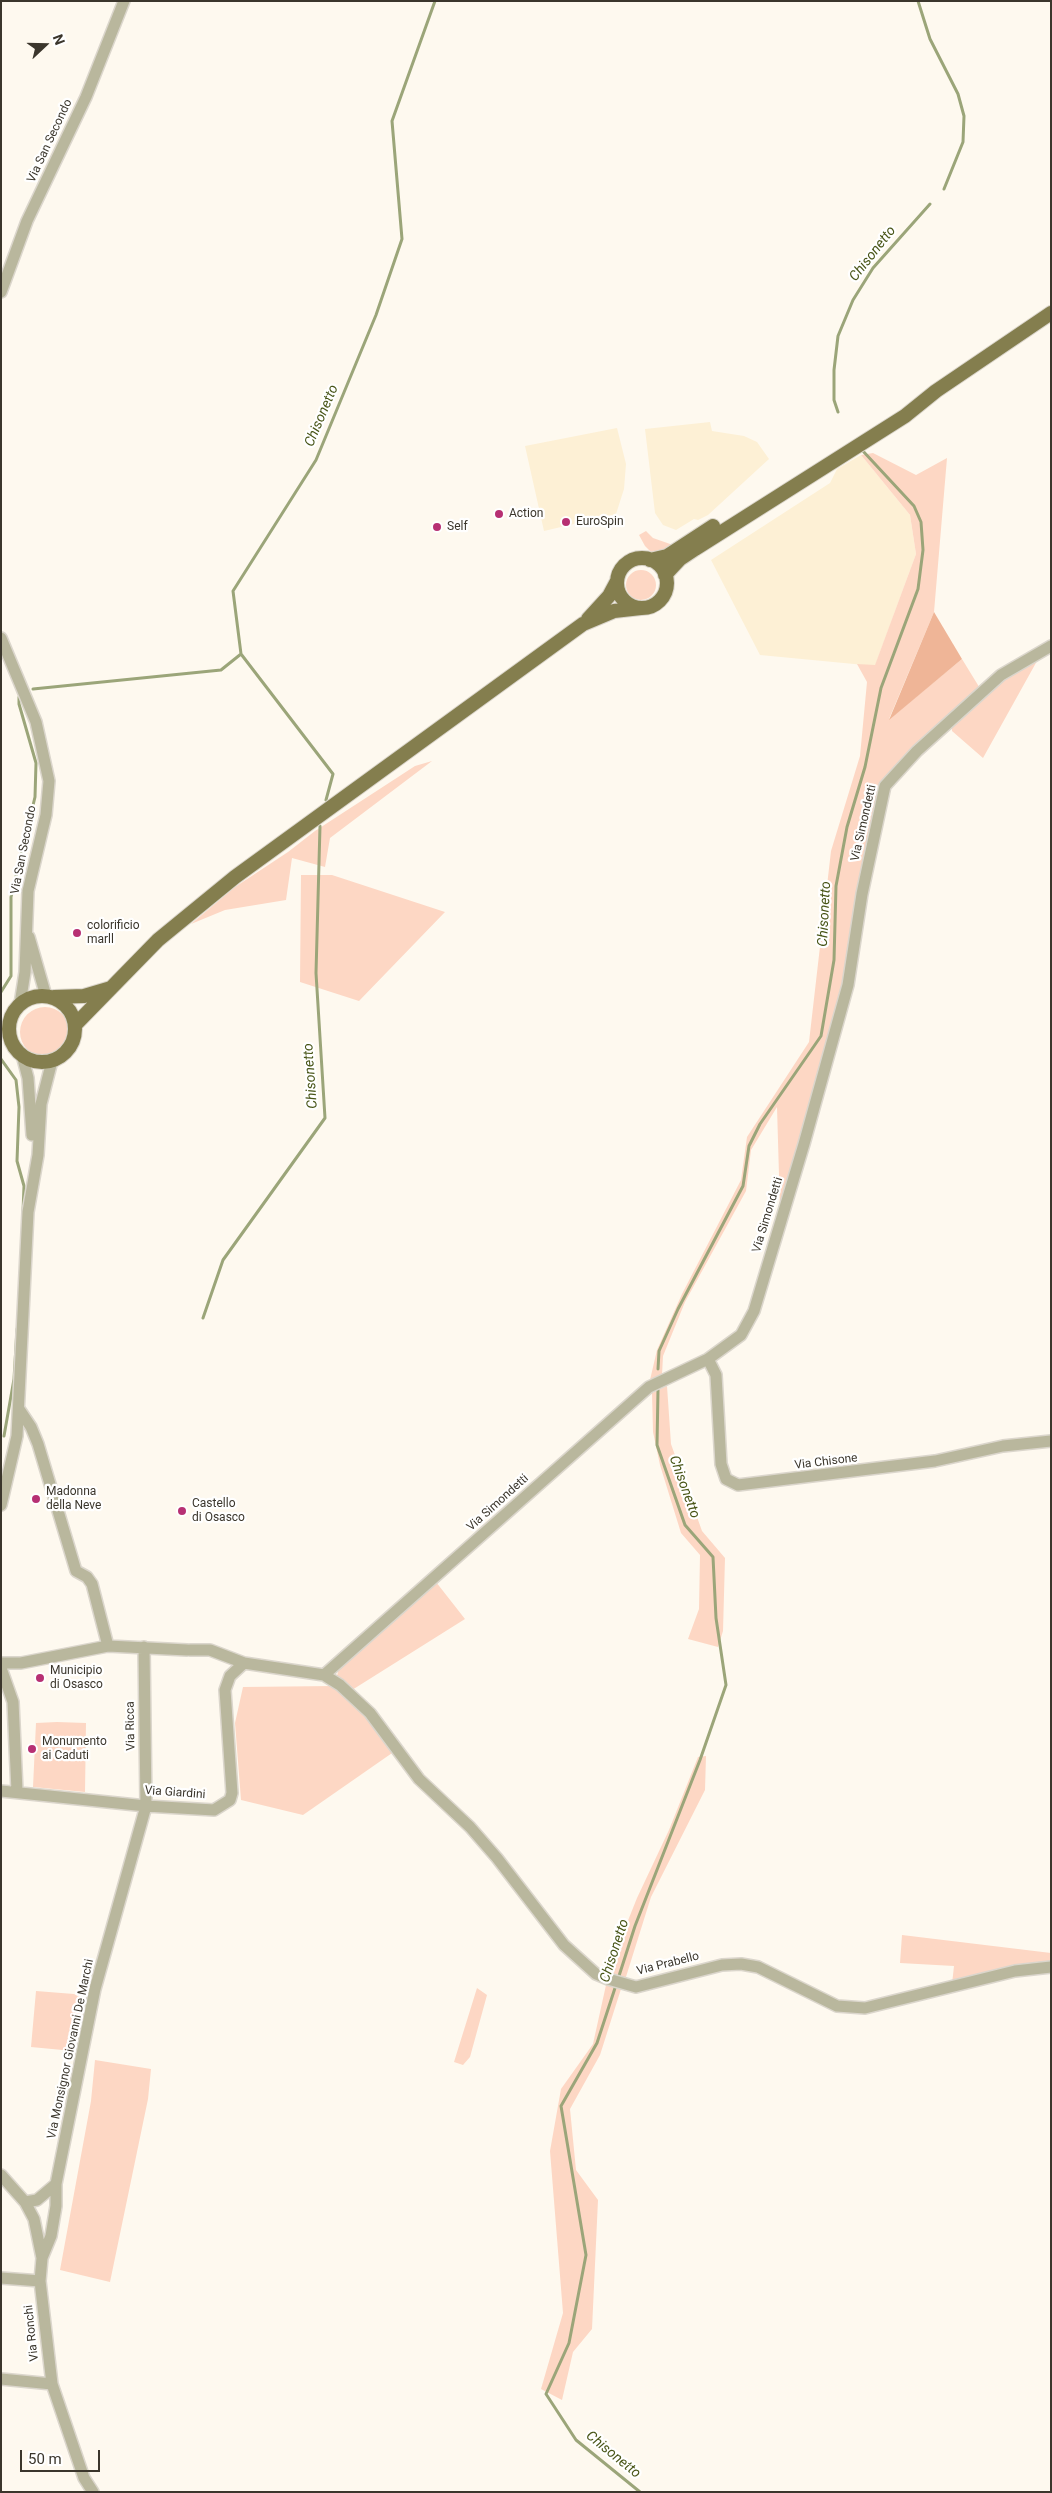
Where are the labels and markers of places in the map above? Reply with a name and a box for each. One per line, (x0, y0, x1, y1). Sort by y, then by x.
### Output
place label: Action (509, 507, 543, 521)
marker: Action (493, 508, 505, 520)
place label: EuroSpin (576, 515, 624, 529)
marker: EuroSpin (560, 516, 572, 528)
place label: Self (447, 520, 468, 534)
marker: Self (431, 521, 443, 533)
place label: colorificio marll (87, 919, 140, 947)
marker: colorificio marll (71, 927, 83, 939)
place label: Madonna della Neve (46, 1485, 101, 1513)
marker: Madonna della Neve (30, 1493, 42, 1505)
place label: Castello di Osasco (192, 1497, 245, 1525)
marker: Castello di Osasco (176, 1505, 188, 1517)
place label: Municipio di Osasco (50, 1664, 103, 1692)
marker: Municipio di Osasco (34, 1672, 46, 1684)
place label: Monumento ai Caduti (42, 1735, 107, 1763)
marker: Monumento ai Caduti (26, 1743, 38, 1755)

